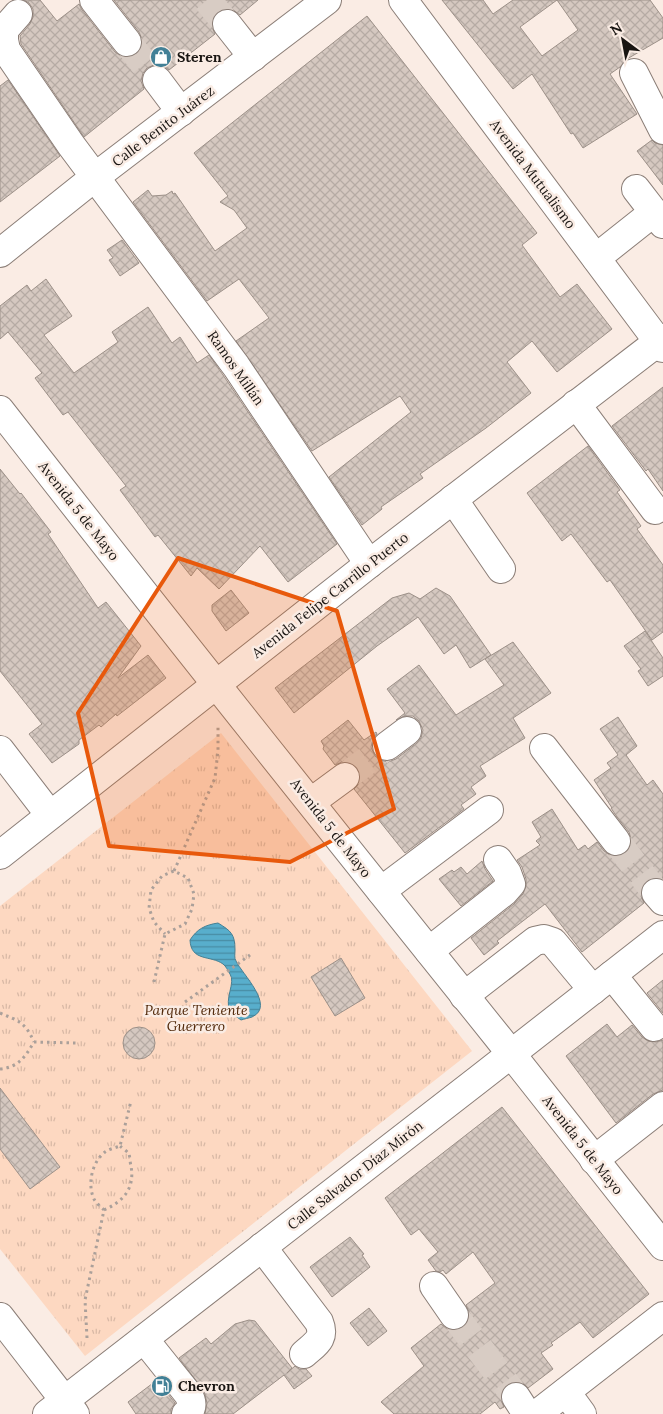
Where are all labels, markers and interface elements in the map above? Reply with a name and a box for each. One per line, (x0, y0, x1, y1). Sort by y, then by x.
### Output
north arrow (598, 15, 648, 65)
text: N (607, 18, 626, 39)
shop icon: Steren (149, 45, 173, 69)
place label: Steren (177, 48, 222, 66)
street label: Calle Benito Juárez (108, 82, 218, 170)
street label: Avenida Mutualismo (486, 115, 580, 232)
street label: Ramos Millán (204, 327, 269, 409)
street label: Avenida 5 de Mayo (34, 457, 123, 564)
street label: Avenida Felipe Carrillo Puerto (247, 528, 412, 662)
street label: Avenida 5 de Mayo (286, 774, 375, 881)
park label: Parque Teniente Guerrero (144, 1001, 248, 1035)
street label: Avenida 5 de Mayo (538, 1091, 627, 1198)
street label: Calle Salvador Díaz Mirón (284, 1116, 427, 1234)
fuel station icon: Chevron (150, 1374, 174, 1398)
place label: Chevron (178, 1377, 235, 1395)

